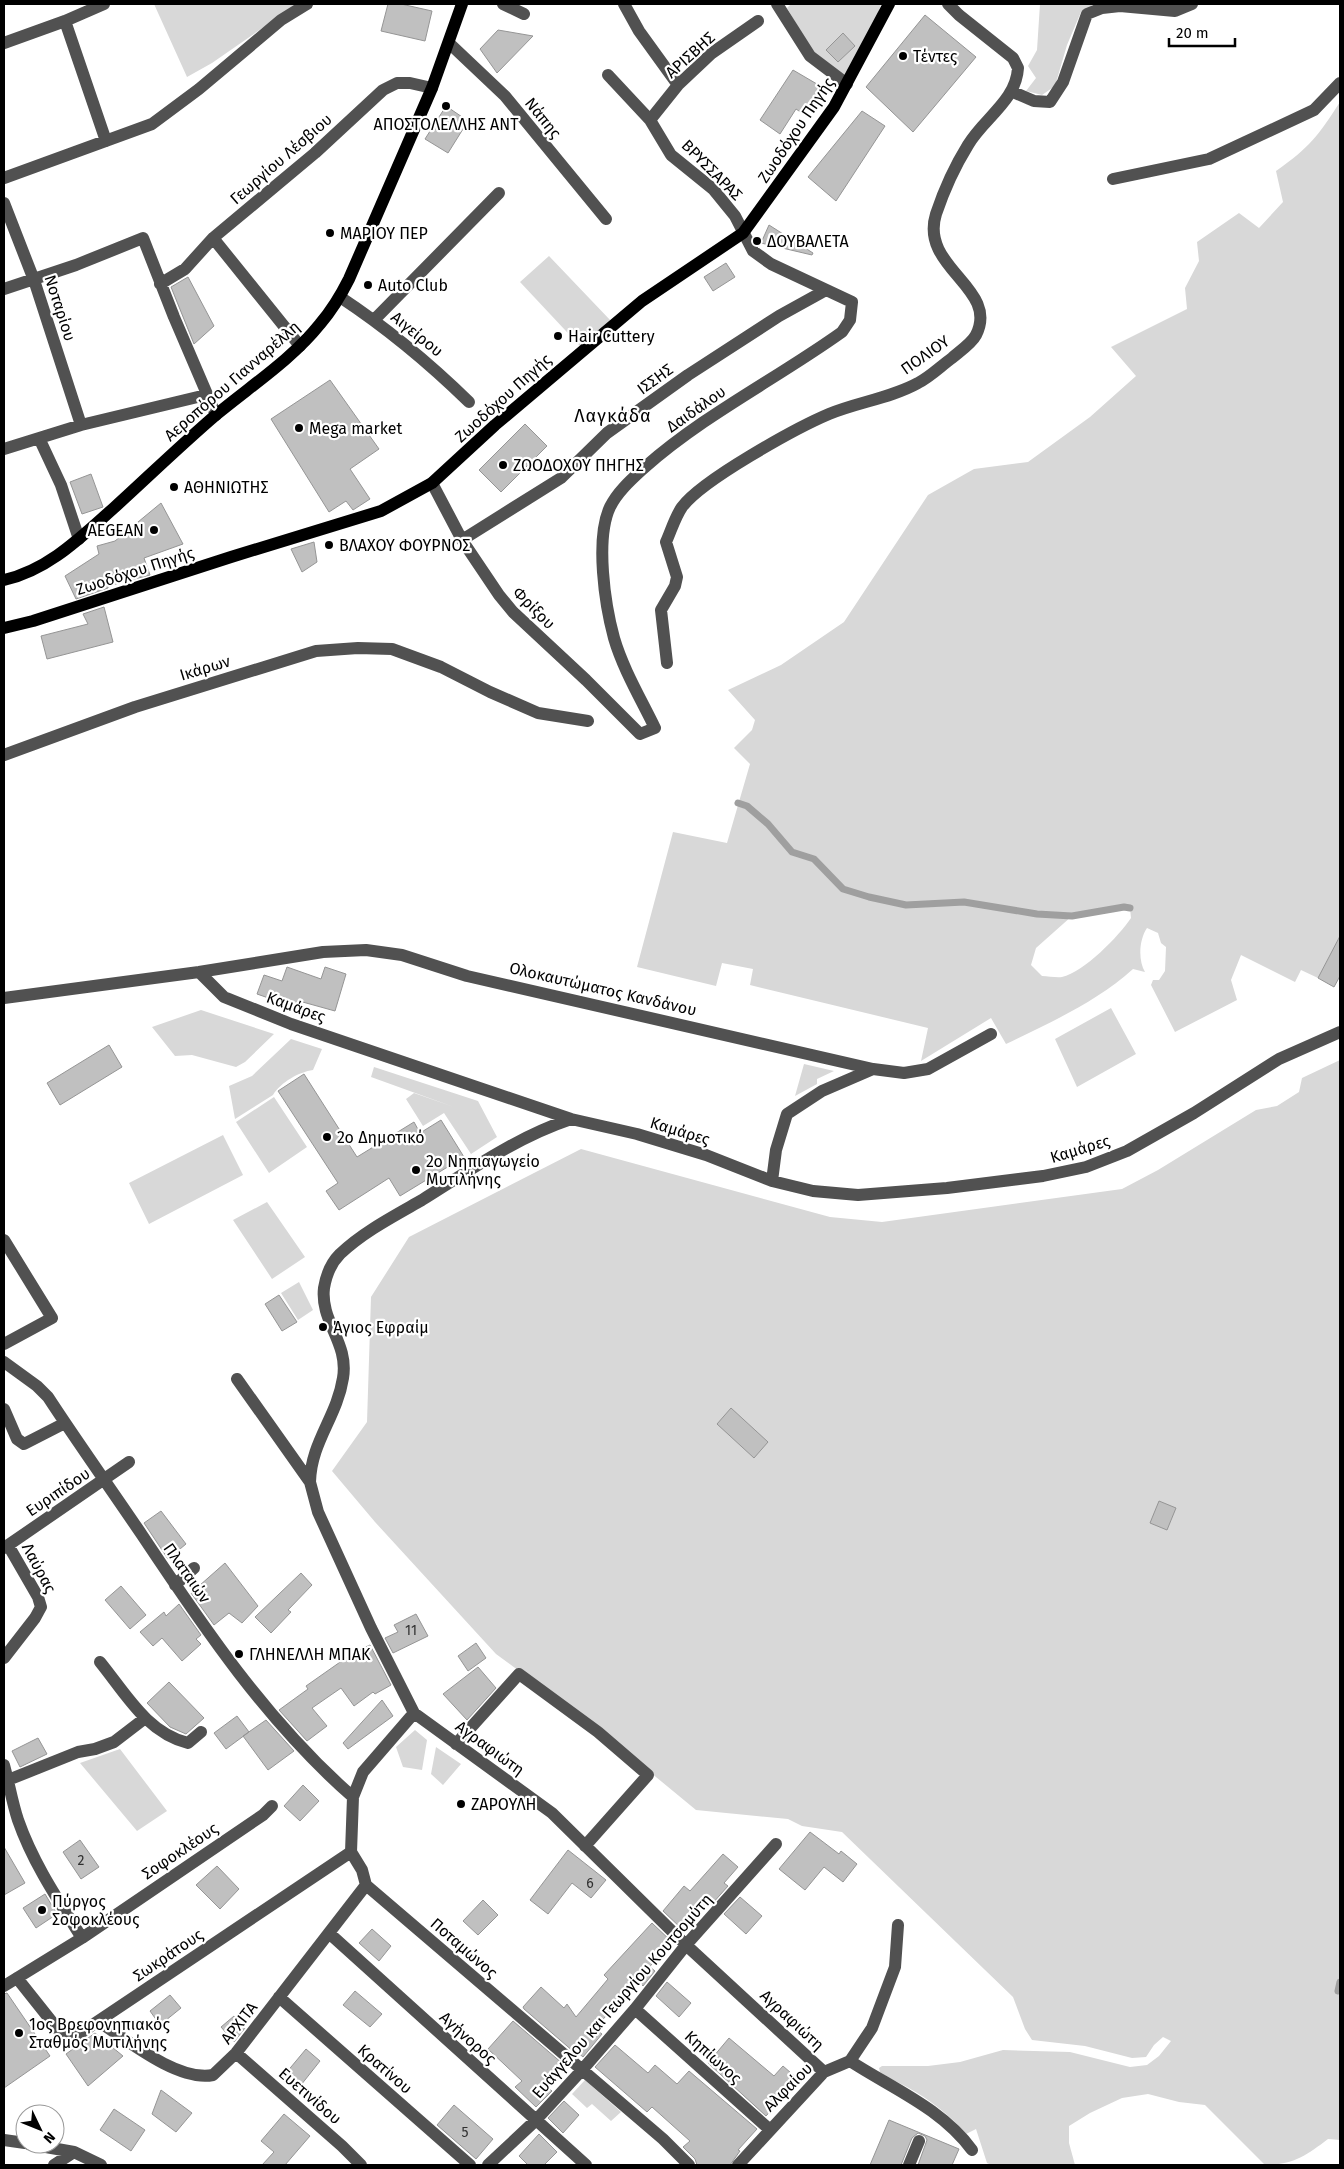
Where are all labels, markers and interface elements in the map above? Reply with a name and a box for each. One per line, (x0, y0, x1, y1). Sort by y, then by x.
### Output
scale bar (1169, 15, 1235, 47)
text: 20 m (1176, 24, 1209, 42)
street label: ΑΡΙΣΒΗΣ (661, 28, 719, 82)
place label: Τέντες (913, 47, 958, 66)
marker: Τέντες (897, 50, 909, 62)
street label: Ζωοδόχου Πηγής (754, 73, 838, 186)
street label: Νάπης (521, 94, 565, 143)
marker: ΑΠΟΣΤΟΛΕΛΛΗΣ ΑΝΤ (440, 100, 452, 112)
street label: Γεωργίου Λέσβιου (226, 110, 336, 208)
place label: ΑΠΟΣΤΟΛΕΛΛΗΣ ΑΝΤ (374, 115, 519, 134)
street label: ΒΡΥΣΣΑΡΑΣ (678, 136, 746, 204)
place label: ΜΑΡΙΟΥ ΠΕΡ (340, 224, 428, 243)
marker: ΜΑΡΙΟΥ ΠΕΡ (324, 227, 336, 239)
place label: ΔΟΥΒΑΛΕΤΑ (767, 232, 850, 251)
marker: ΔΟΥΒΑΛΕΤΑ (751, 235, 763, 247)
street label: Νοταρίου (40, 273, 80, 343)
place label: Auto Club (378, 276, 448, 295)
marker: Auto Club (362, 279, 374, 291)
street label: Αιγείρου (387, 307, 447, 361)
street label: Αεροπόρου Γιανναρέλλη (160, 317, 304, 445)
place label: Hair Cuttery (568, 327, 655, 346)
marker: Hair Cuttery (552, 330, 564, 342)
street label: ΠΟΛΙΟΥ (897, 331, 953, 379)
street label: Ζωοδόχου Πηγής (451, 350, 555, 446)
street label: ΙΣΣΗΣ (633, 360, 677, 398)
street label: Δαιδάλου (663, 382, 729, 436)
district label: Λαγκάδα (574, 405, 652, 427)
place label: Mega market (309, 419, 402, 438)
marker: Mega market (293, 422, 305, 434)
place label: ΖΩΟΔΟΧΟΥ ΠΗΓΗΣ (513, 456, 644, 475)
marker: ΖΩΟΔΟΧΟΥ ΠΗΓΗΣ (497, 459, 509, 471)
place label: ΑΘΗΝΙΩΤΗΣ (184, 478, 269, 497)
marker: ΑΘΗΝΙΩΤΗΣ (168, 481, 180, 493)
place label: AEGEAN (88, 521, 144, 540)
marker: AEGEAN (148, 524, 160, 536)
place label: ΒΛΑΧΟΥ ΦΟΥΡΝΟΣ (339, 536, 470, 555)
marker: ΒΛΑΧΟΥ ΦΟΥΡΝΟΣ (323, 539, 335, 551)
street label: Ζωοδόχου Πηγής (74, 543, 197, 599)
street label: Φρίξου (509, 583, 559, 633)
street label: Ικάρων (177, 651, 233, 685)
street label: Ολοκαυτώματος Κανδάνου (508, 958, 698, 1020)
street label: Καμάρες (264, 988, 329, 1027)
street label: Καμάρες (648, 1113, 713, 1149)
place label: 2ο Δημοτικό (337, 1128, 425, 1147)
marker: 2ο Δημοτικό (321, 1131, 333, 1143)
street label: Καμάρες (1048, 1131, 1113, 1167)
place label: 2ο Νηπιαγωγείο Μυτιλήνης (426, 1152, 540, 1189)
marker: 2ο Νηπιαγωγείο Μυτιλήνης (410, 1164, 422, 1176)
place label: Άγιος Εφραίμ (333, 1318, 429, 1337)
marker: Άγιος Εφραίμ (317, 1321, 329, 1333)
street label: Ευριπίδου (22, 1464, 94, 1520)
street label: Πλαταιών (160, 1539, 215, 1607)
street label: Λαύρας (18, 1540, 60, 1597)
house number: 11 (405, 1622, 417, 1639)
place label: ΓΛΗΝΕΛΛΗ ΜΠΑΚ (249, 1645, 371, 1664)
marker: ΓΛΗΝΕΛΛΗ ΜΠΑΚ (233, 1648, 245, 1660)
street label: Αγραφιώτη (452, 1717, 528, 1779)
place label: ΖΑΡΟΥΛΗ (471, 1795, 536, 1814)
marker: ΖΑΡΟΥΛΗ (455, 1798, 467, 1810)
street label: Σοφοκλέους (138, 1818, 222, 1883)
house number: 2 (78, 1852, 85, 1869)
house number: 6 (586, 1875, 594, 1892)
street label: Ευάγγελου και Γεωργίου Κουτσομύτη (528, 1890, 716, 2102)
place label: Πύργος Σοφοκλέους (52, 1892, 140, 1929)
marker: Πύργος Σοφοκλέους (36, 1904, 48, 1916)
street label: Ποταμώνος (427, 1914, 502, 1982)
street label: Σωκράτους (130, 1924, 207, 1985)
street label: Αγραφιώτη (756, 1986, 828, 2054)
street label: ΑΡΧΙΤΑ (217, 1998, 262, 2048)
street label: Αγήνορος (436, 2008, 501, 2069)
place label: 1ος Βρεφονηπιακός Σταθμός Μυτιλήνης (29, 2015, 170, 2052)
marker: 1ος Βρεφονηπιακός Σταθμός Μυτιλήνης (13, 2027, 25, 2039)
street label: Κηπίωνος (681, 2027, 746, 2088)
street label: Κρατίνου (354, 2040, 416, 2098)
street label: Αλφαίου (760, 2059, 816, 2115)
street label: Ευετινίδου (275, 2064, 345, 2128)
north arrow (15, 2104, 65, 2154)
house number: 5 (461, 2124, 469, 2141)
text: N (40, 2128, 59, 2147)

